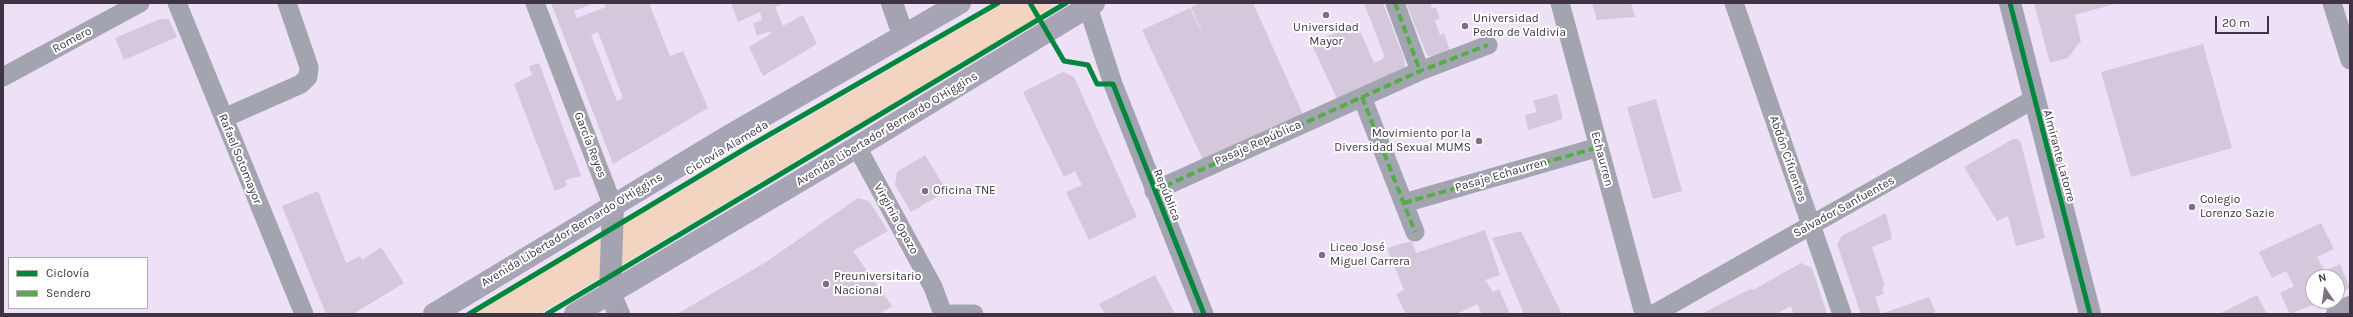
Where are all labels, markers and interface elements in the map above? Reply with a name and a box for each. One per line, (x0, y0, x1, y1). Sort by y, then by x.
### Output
scale bar (2217, 8, 2271, 34)
marker: Universidad Mayor (1321, 10, 1331, 20)
place label: Universidad Pedro de Valdivia (1473, 12, 1566, 40)
text: 20 m (2222, 16, 2250, 30)
place label: Universidad Mayor (1293, 21, 1359, 49)
marker: Universidad Pedro de Valdivia (1460, 21, 1470, 31)
street label: Romero (50, 24, 94, 56)
street label: Avenida Libertador Bernardo O'Higgins (794, 69, 980, 189)
street label: Almirante Latorre (2040, 108, 2078, 204)
street label: García Reyes (571, 110, 609, 180)
street label: Rafael Sotomayor (215, 112, 265, 206)
street label: Abdón Cifuentes (1766, 114, 1810, 204)
street label: Pasaje República (1212, 117, 1304, 169)
street label: Ciclovía Alameda (683, 118, 771, 178)
place label: Movimiento por la Diversidad Sexual MUMS (1334, 127, 1471, 155)
street label: Echaurren (1588, 130, 1616, 188)
marker: Movimiento por la Diversidad Sexual MUMS (1474, 136, 1484, 146)
street label: Pasaje Echaurren (1453, 155, 1549, 195)
street label: República (1150, 167, 1184, 223)
street label: Avenida Libertador Bernardo O'Higgins (479, 170, 665, 290)
street label: Salvador Sanfuentes (1791, 173, 1897, 241)
street label: Virginia Opazo (871, 181, 921, 257)
place label: Oficina TNE (933, 184, 996, 198)
marker: Oficina TNE (920, 186, 930, 196)
place label: Colegio Lorenzo Sazie (2200, 193, 2274, 221)
marker: Colegio Lorenzo Sazie (2187, 202, 2197, 212)
place label: Liceo José Miguel Carrera (1330, 241, 1410, 269)
marker: Liceo José Miguel Carrera (1317, 250, 1327, 260)
legend (8, 257, 148, 309)
text: Ciclovía (46, 266, 89, 280)
north arrow (2305, 269, 2345, 309)
place label: Preuniversitario Nacional (834, 270, 921, 298)
text: N (2317, 271, 2328, 285)
marker: Preuniversitario Nacional (821, 279, 831, 289)
text: Sendero (46, 286, 91, 300)

